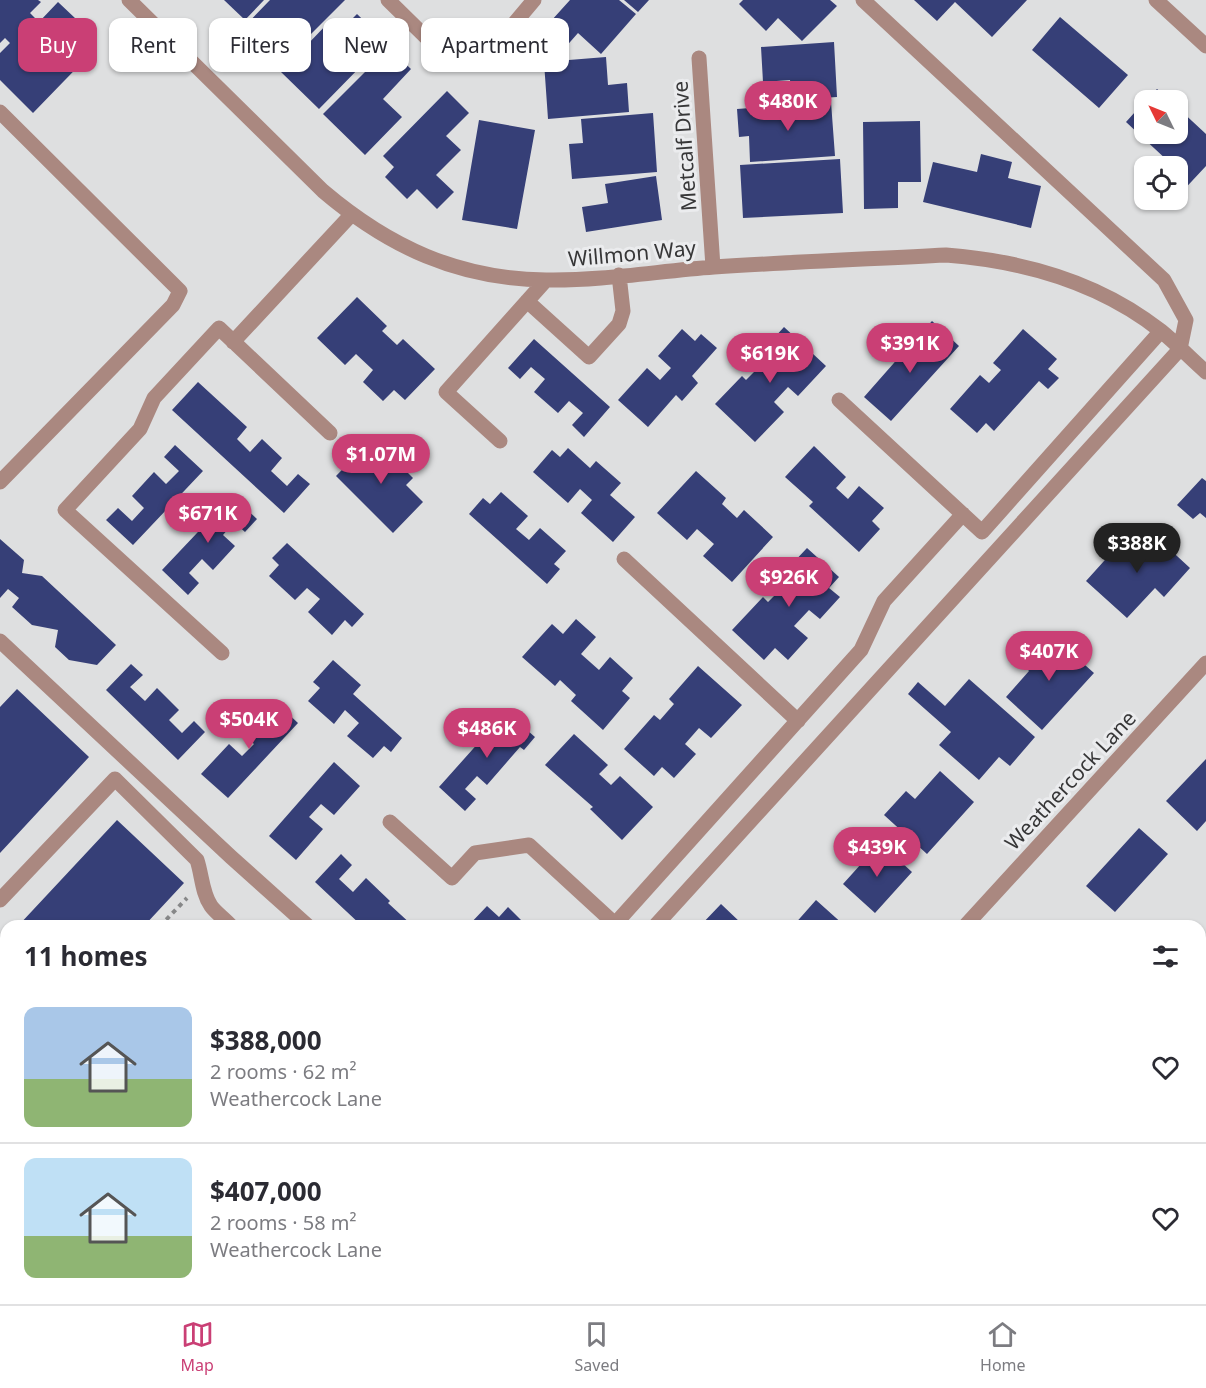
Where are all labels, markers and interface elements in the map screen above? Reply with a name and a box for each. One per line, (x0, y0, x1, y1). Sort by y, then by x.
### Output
chip: Buy (18, 18, 97, 72)
chip: Rent (109, 18, 197, 72)
chip: Filters (209, 18, 311, 72)
chip: New (323, 18, 409, 72)
chip: Apartment (421, 18, 569, 72)
street label: Metcalf Drive (665, 80, 703, 212)
pin: $480K (746, 81, 830, 132)
text: $480K (758, 87, 818, 114)
north arrow (1134, 90, 1188, 144)
map controls (1134, 90, 1188, 210)
button: locate (1134, 156, 1188, 210)
street label: Willmon Way (567, 233, 697, 273)
pin: $391K (868, 323, 952, 374)
text: $391K (880, 329, 940, 356)
pin: $619K (728, 333, 812, 384)
text: $619K (740, 339, 800, 366)
pin: $1.07M (332, 434, 430, 485)
text: $1.07M (346, 440, 416, 467)
pin: $671K (166, 493, 250, 544)
text: $671K (178, 499, 238, 526)
pin: $388K (1095, 523, 1179, 574)
text: $388K (1107, 529, 1167, 556)
pin: $926K (747, 557, 831, 608)
text: $926K (759, 563, 819, 590)
pin: $407K (1007, 631, 1091, 682)
text: $407K (1019, 637, 1079, 664)
pin: $504K (207, 699, 291, 750)
street label: Weathercock Lane (998, 704, 1142, 856)
text: $504K (219, 705, 279, 732)
pin: $486K (445, 708, 529, 759)
text: $486K (457, 714, 517, 741)
pin: $439K (835, 827, 919, 878)
text: $439K (847, 833, 907, 860)
text: 11 homes (24, 938, 148, 974)
icon: filters (1149, 940, 1182, 973)
text: $388,000 (210, 1022, 322, 1058)
icon: home (72, 1031, 144, 1103)
icon: heart (1149, 1051, 1182, 1084)
text: 2 rooms · 62 m² (210, 1058, 357, 1085)
text: Weathercock Lane (210, 1085, 382, 1112)
text: $407,000 (210, 1173, 322, 1209)
icon: home (72, 1182, 144, 1254)
icon: heart (1149, 1202, 1182, 1235)
text: 2 rooms · 58 m² (210, 1209, 357, 1236)
text: Weathercock Lane (210, 1236, 382, 1263)
tab: Map (180, 1318, 214, 1376)
tab: Saved (575, 1318, 619, 1376)
tab: Home (980, 1318, 1026, 1376)

